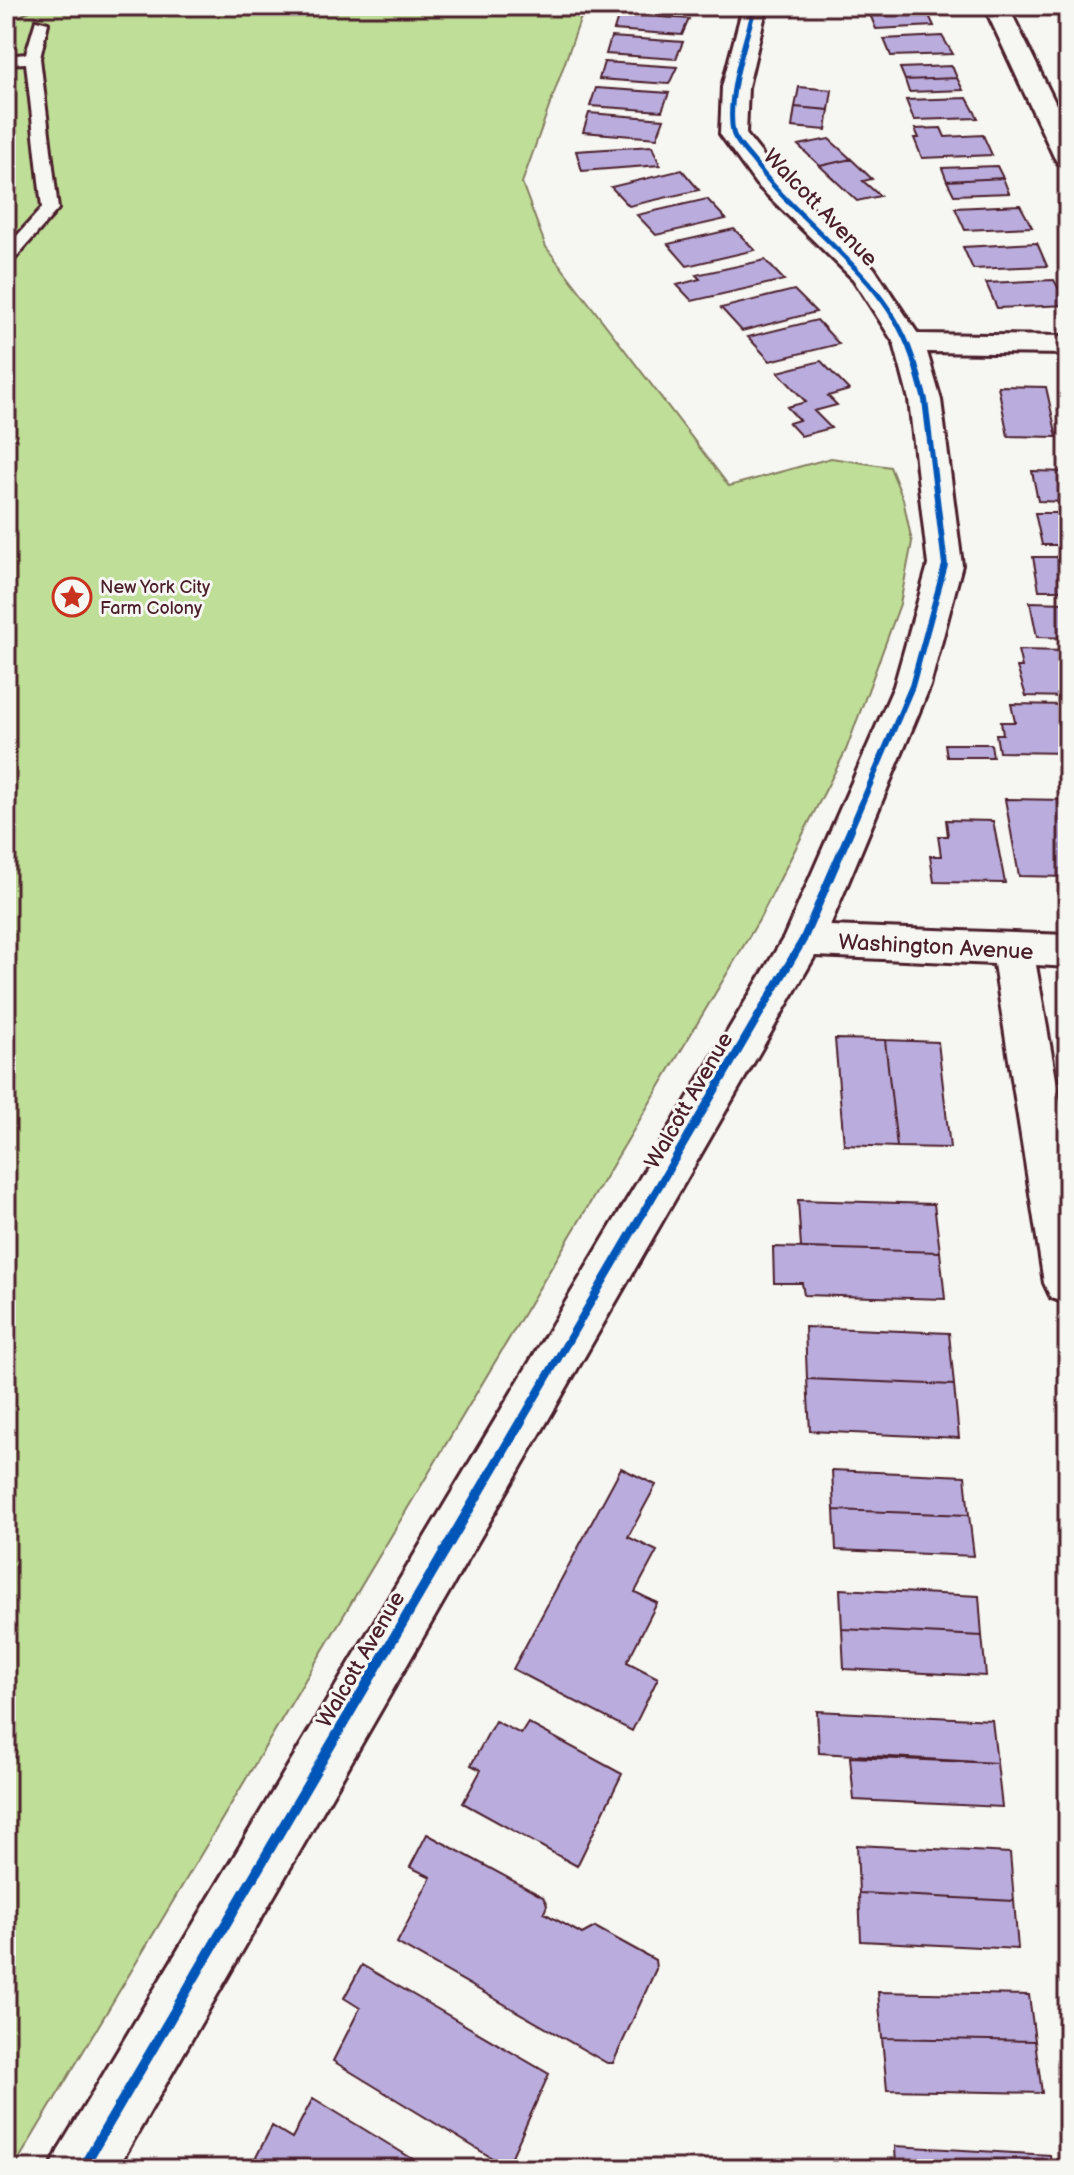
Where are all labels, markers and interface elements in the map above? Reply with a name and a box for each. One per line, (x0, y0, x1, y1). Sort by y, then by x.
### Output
street label: Walcott Avenue (757, 144, 883, 273)
place icon: New York City Farm Colony (51, 576, 93, 618)
place label: New York City Farm Colony (100, 577, 211, 619)
street label: Washington Avenue (838, 929, 1034, 966)
street label: Walcott Avenue (639, 1028, 739, 1174)
street label: Walcott Avenue (311, 1587, 411, 1733)

